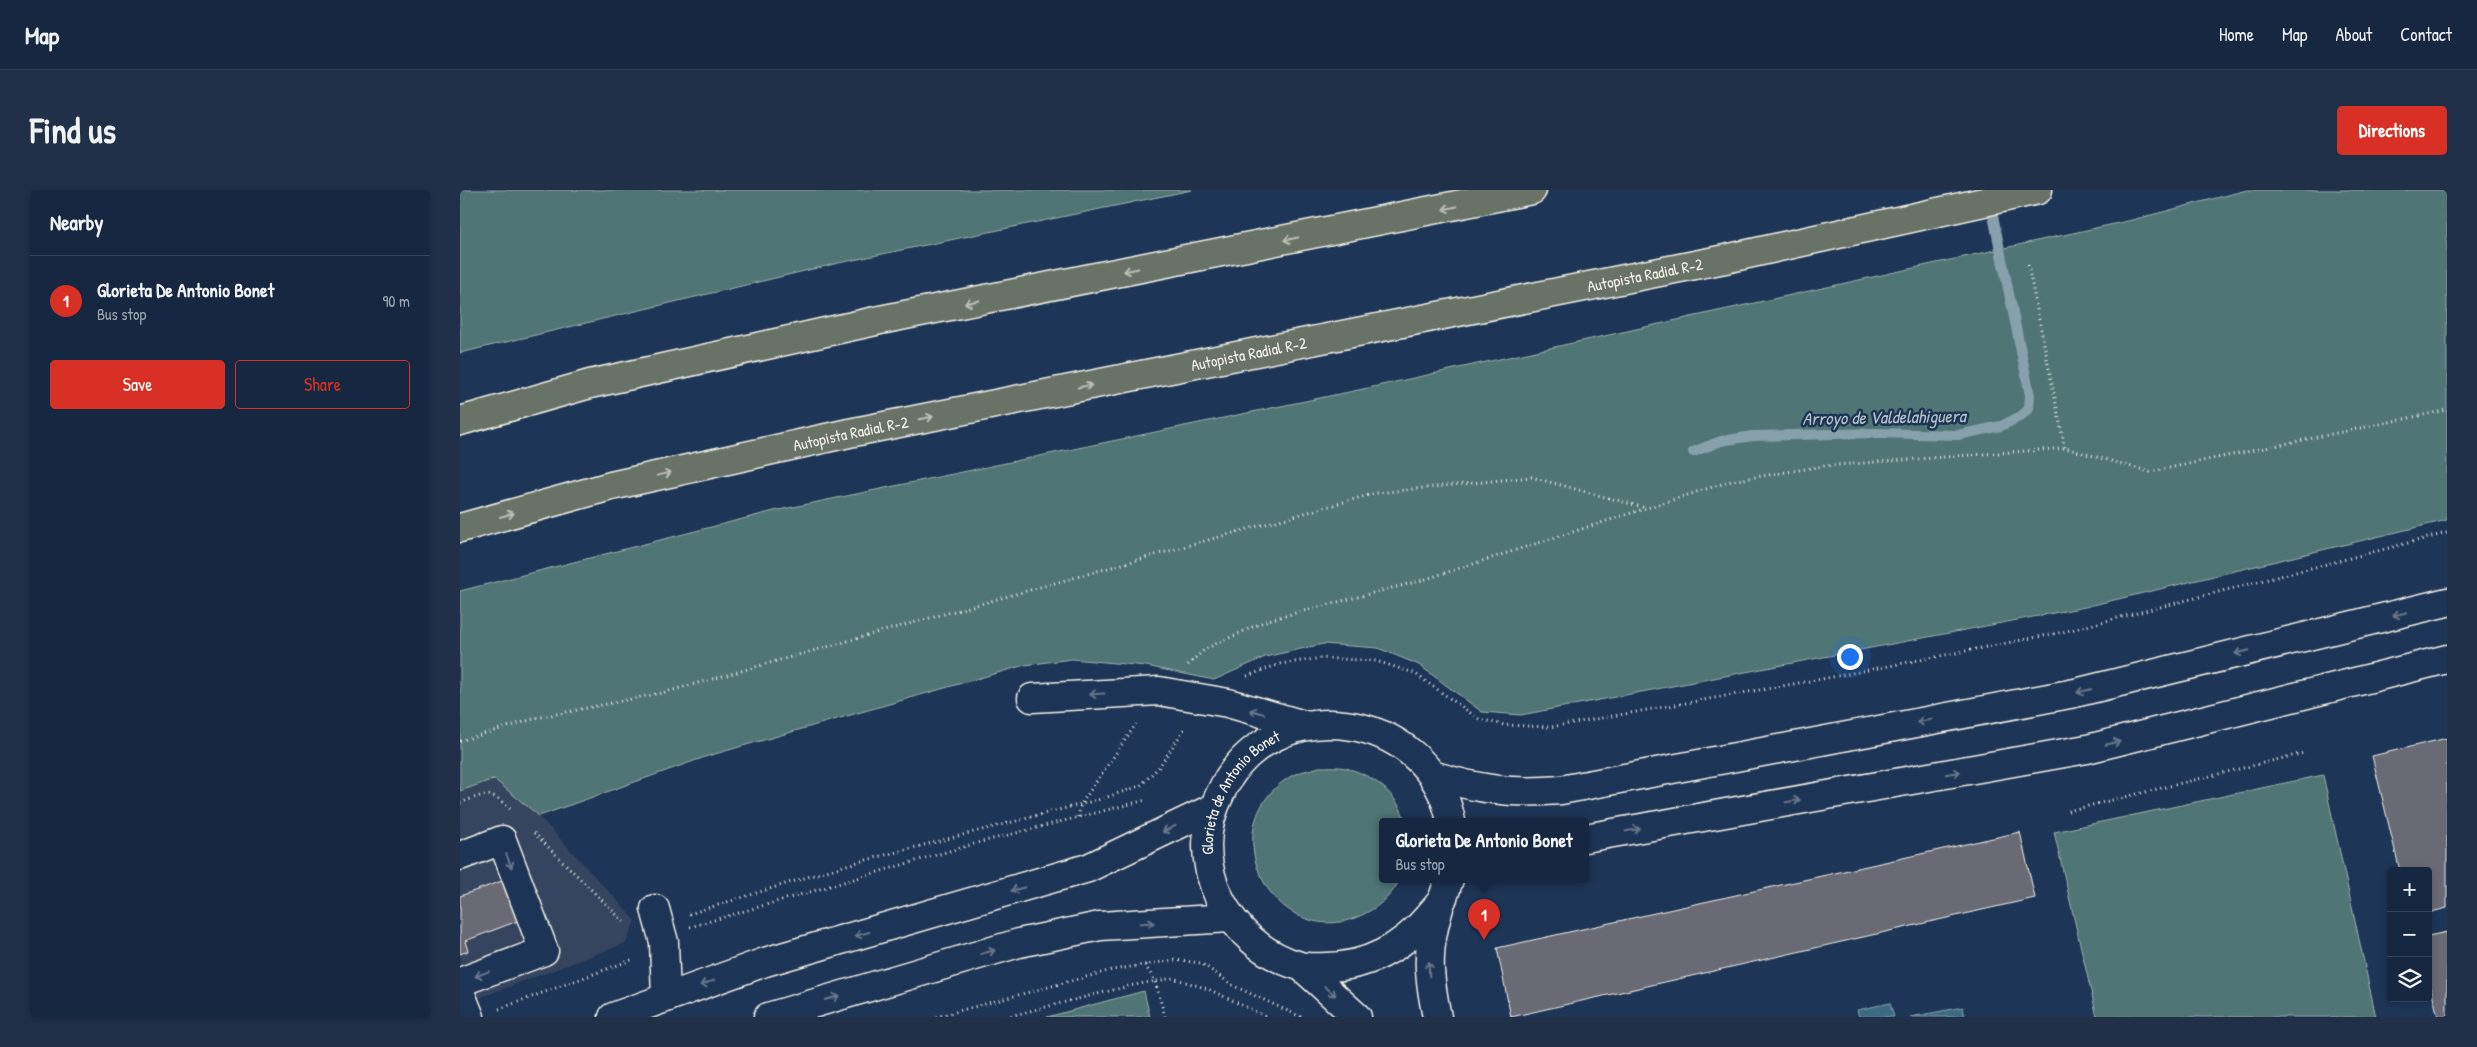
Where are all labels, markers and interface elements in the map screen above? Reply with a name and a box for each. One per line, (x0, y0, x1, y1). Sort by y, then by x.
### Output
text: Map (25, 19, 59, 51)
text: Home (2219, 22, 2254, 47)
text: Map (2282, 22, 2307, 47)
text: About (2335, 22, 2372, 47)
text: Contact (2400, 22, 2452, 47)
button: Directions (2337, 106, 2447, 155)
text: Find us (30, 107, 116, 154)
one-way arrow (1443, 203, 1459, 213)
text: Nearby (50, 208, 103, 237)
one-way arrow (1283, 235, 1299, 244)
street label: Autopista Radial R-2 (1585, 253, 1705, 297)
one-way arrow (1124, 266, 1140, 276)
text: Glorieta De Antonio Bonet (97, 277, 274, 303)
text: 1 (63, 290, 69, 312)
text: 90 m (382, 290, 410, 312)
one-way arrow (964, 297, 980, 307)
text: Bus stop (97, 303, 146, 325)
street label: Autopista Radial R-2 (1189, 331, 1309, 376)
button: Save (50, 360, 225, 409)
button: Share (235, 360, 410, 409)
one-way arrow (1077, 381, 1093, 391)
water label: Arroyo de Valdelahiguera (1802, 403, 1968, 431)
street label: Autopista Radial R-2 (791, 410, 910, 456)
one-way arrow (917, 412, 933, 422)
one-way arrow (656, 469, 672, 478)
one-way arrow (498, 510, 514, 519)
one-way arrow (2392, 610, 2408, 619)
your location (1837, 644, 1863, 670)
one-way arrow (2234, 648, 2250, 657)
one-way arrow (2076, 687, 2092, 696)
one-way arrow (1090, 690, 1106, 699)
one-way arrow (1250, 706, 1266, 716)
one-way arrow (1917, 717, 1933, 727)
street label: Glorieta de Antonio Bonet (1196, 725, 1284, 855)
one-way arrow (2104, 737, 2120, 747)
one-way arrow (1945, 767, 1961, 777)
one-way arrow (1785, 796, 1801, 806)
popup (1379, 818, 1589, 883)
one-way arrow (1625, 824, 1641, 834)
one-way arrow (1162, 825, 1177, 834)
text: Glorieta De Antonio Bonet (1395, 827, 1573, 853)
one-way arrow (506, 853, 515, 868)
text: Bus stop (1395, 853, 1445, 875)
map controls (2387, 867, 2432, 1002)
button: + (2387, 867, 2432, 912)
one-way arrow (1011, 884, 1027, 894)
pin: 1 (1468, 899, 1500, 940)
button: − (2387, 912, 2432, 957)
one-way arrow (1139, 918, 1155, 928)
one-way arrow (855, 930, 871, 940)
one-way arrow (979, 947, 995, 957)
button: layers (2387, 957, 2432, 1002)
one-way arrow (1424, 961, 1434, 978)
one-way arrow (475, 970, 490, 979)
one-way arrow (700, 979, 716, 988)
one-way arrow (1323, 986, 1336, 997)
one-way arrow (823, 992, 839, 1002)

